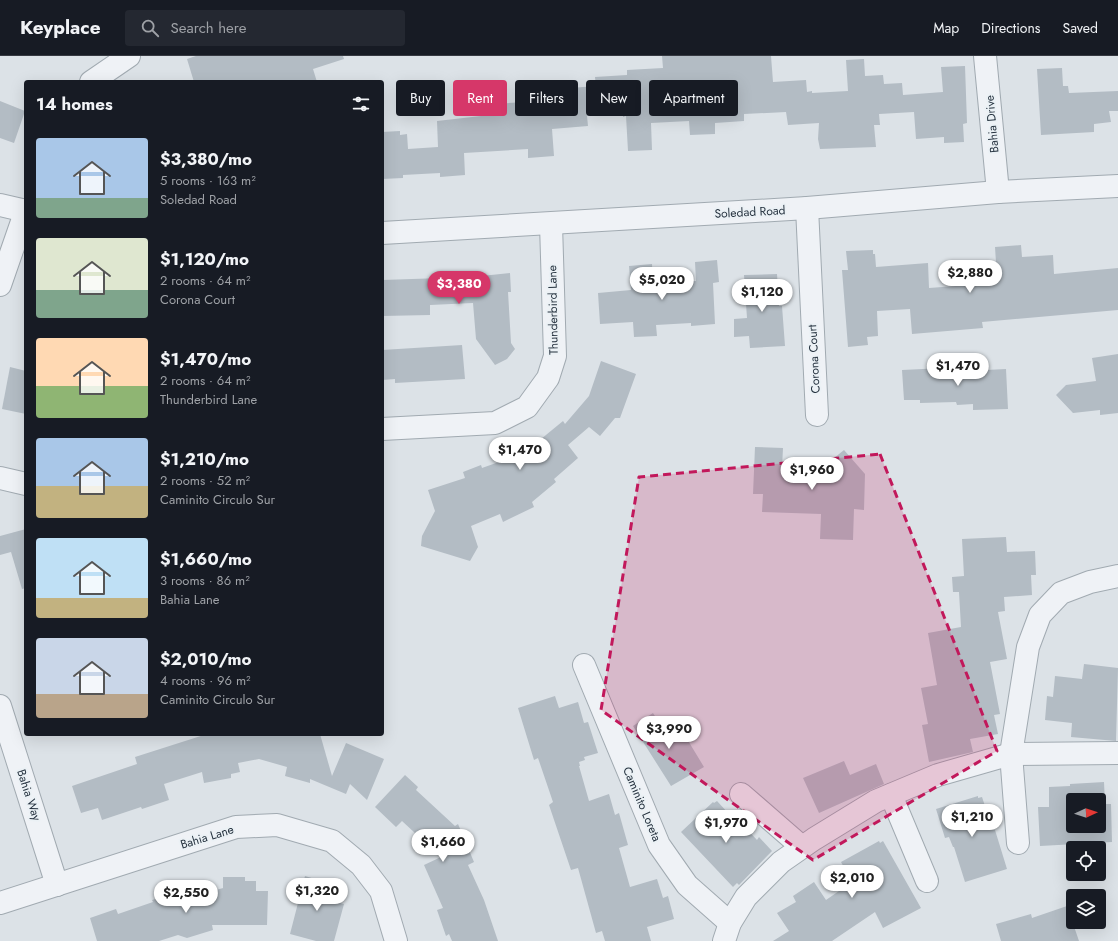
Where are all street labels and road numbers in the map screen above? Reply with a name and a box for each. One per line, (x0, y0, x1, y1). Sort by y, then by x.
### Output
street label: Bahia Drive (981, 94, 1003, 154)
street label: Soledad Road (714, 201, 786, 223)
street label: Thunderbird Lane (543, 265, 563, 355)
street label: Corona Court (803, 324, 825, 394)
street label: Caminito Loreta (618, 764, 666, 844)
street label: Bahia Way (12, 767, 46, 824)
street label: Bahia Lane (178, 820, 236, 854)

